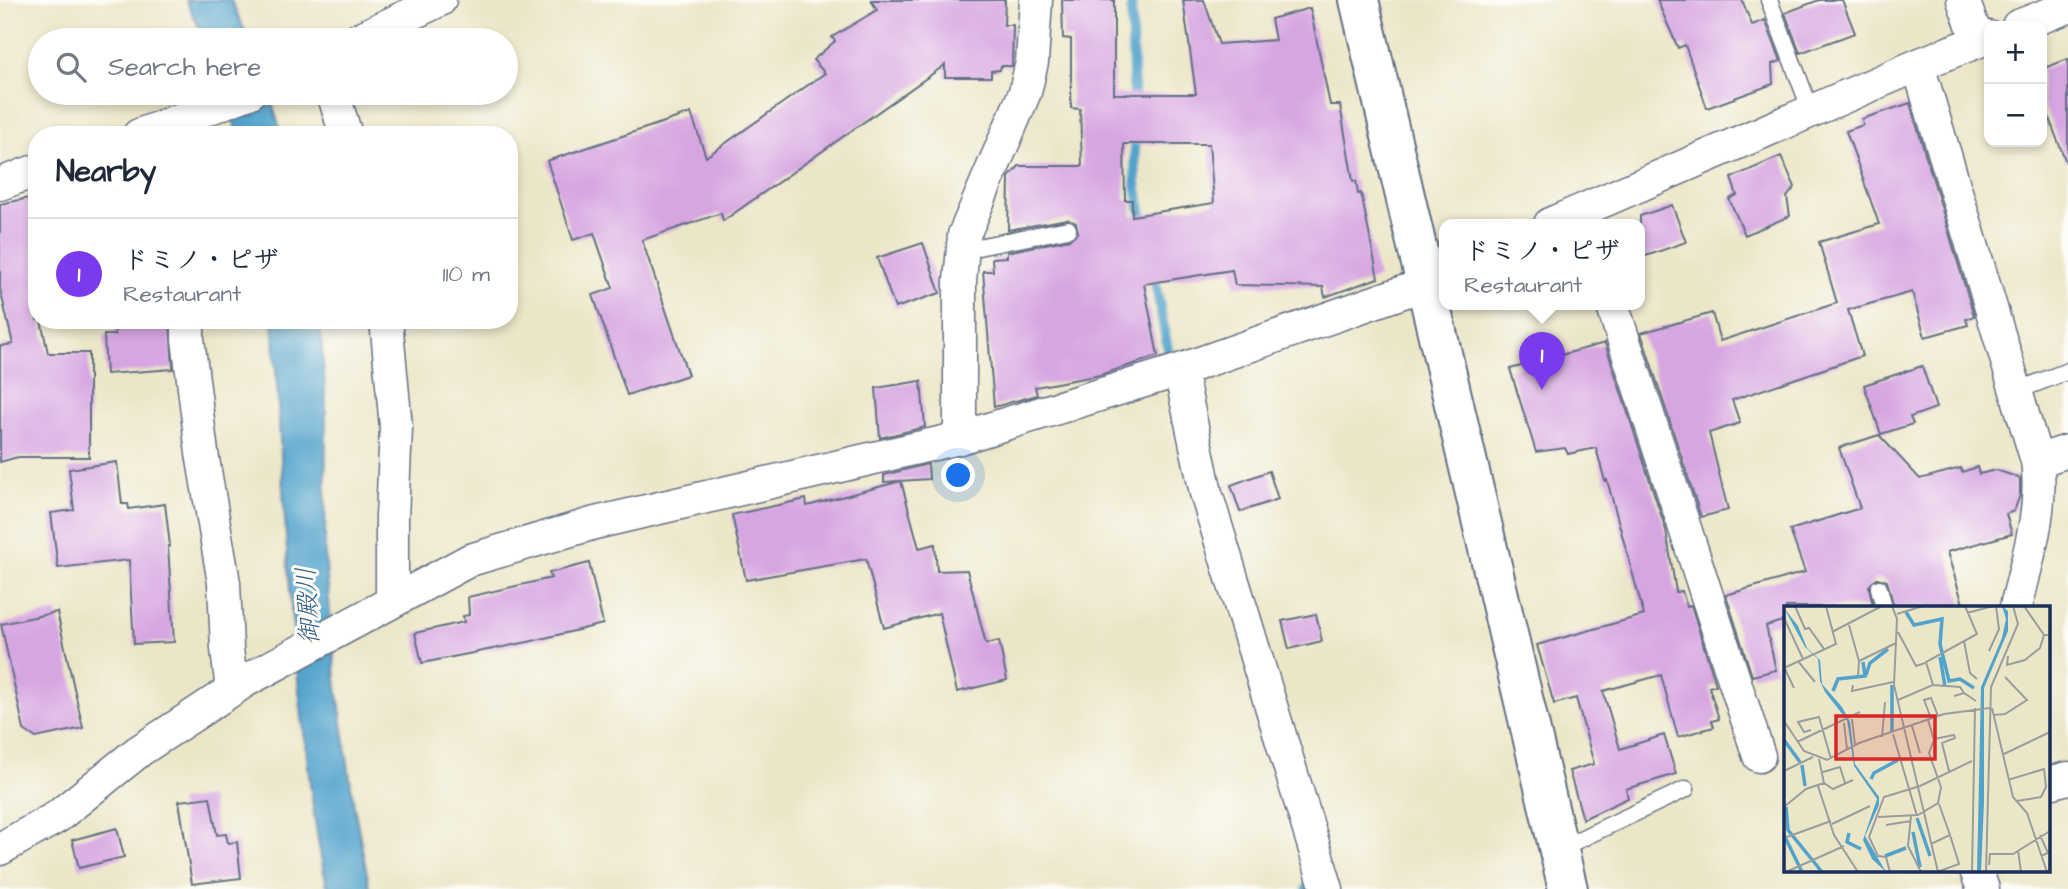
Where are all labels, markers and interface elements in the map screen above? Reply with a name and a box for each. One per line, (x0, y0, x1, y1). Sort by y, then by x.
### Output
map controls (1984, 21, 2047, 147)
button: + (1984, 21, 2047, 84)
search box (28, 28, 518, 105)
icon: search (52, 48, 90, 86)
text: Search here (108, 49, 261, 85)
button: − (1984, 84, 2047, 147)
text: Nearby (56, 151, 156, 193)
popup (1439, 219, 1645, 310)
text: ドミノ・ピザ (1464, 233, 1620, 269)
text: ドミノ・ピザ (123, 242, 279, 278)
text: 1 (78, 258, 80, 290)
text: 110 m (442, 258, 490, 290)
text: Restaurant (1464, 269, 1582, 301)
text: Restaurant (123, 278, 241, 310)
pin: 1 (1519, 332, 1565, 390)
your location (941, 458, 975, 492)
water label: 御殿川 (288, 566, 328, 646)
inset map (1784, 606, 2050, 872)

